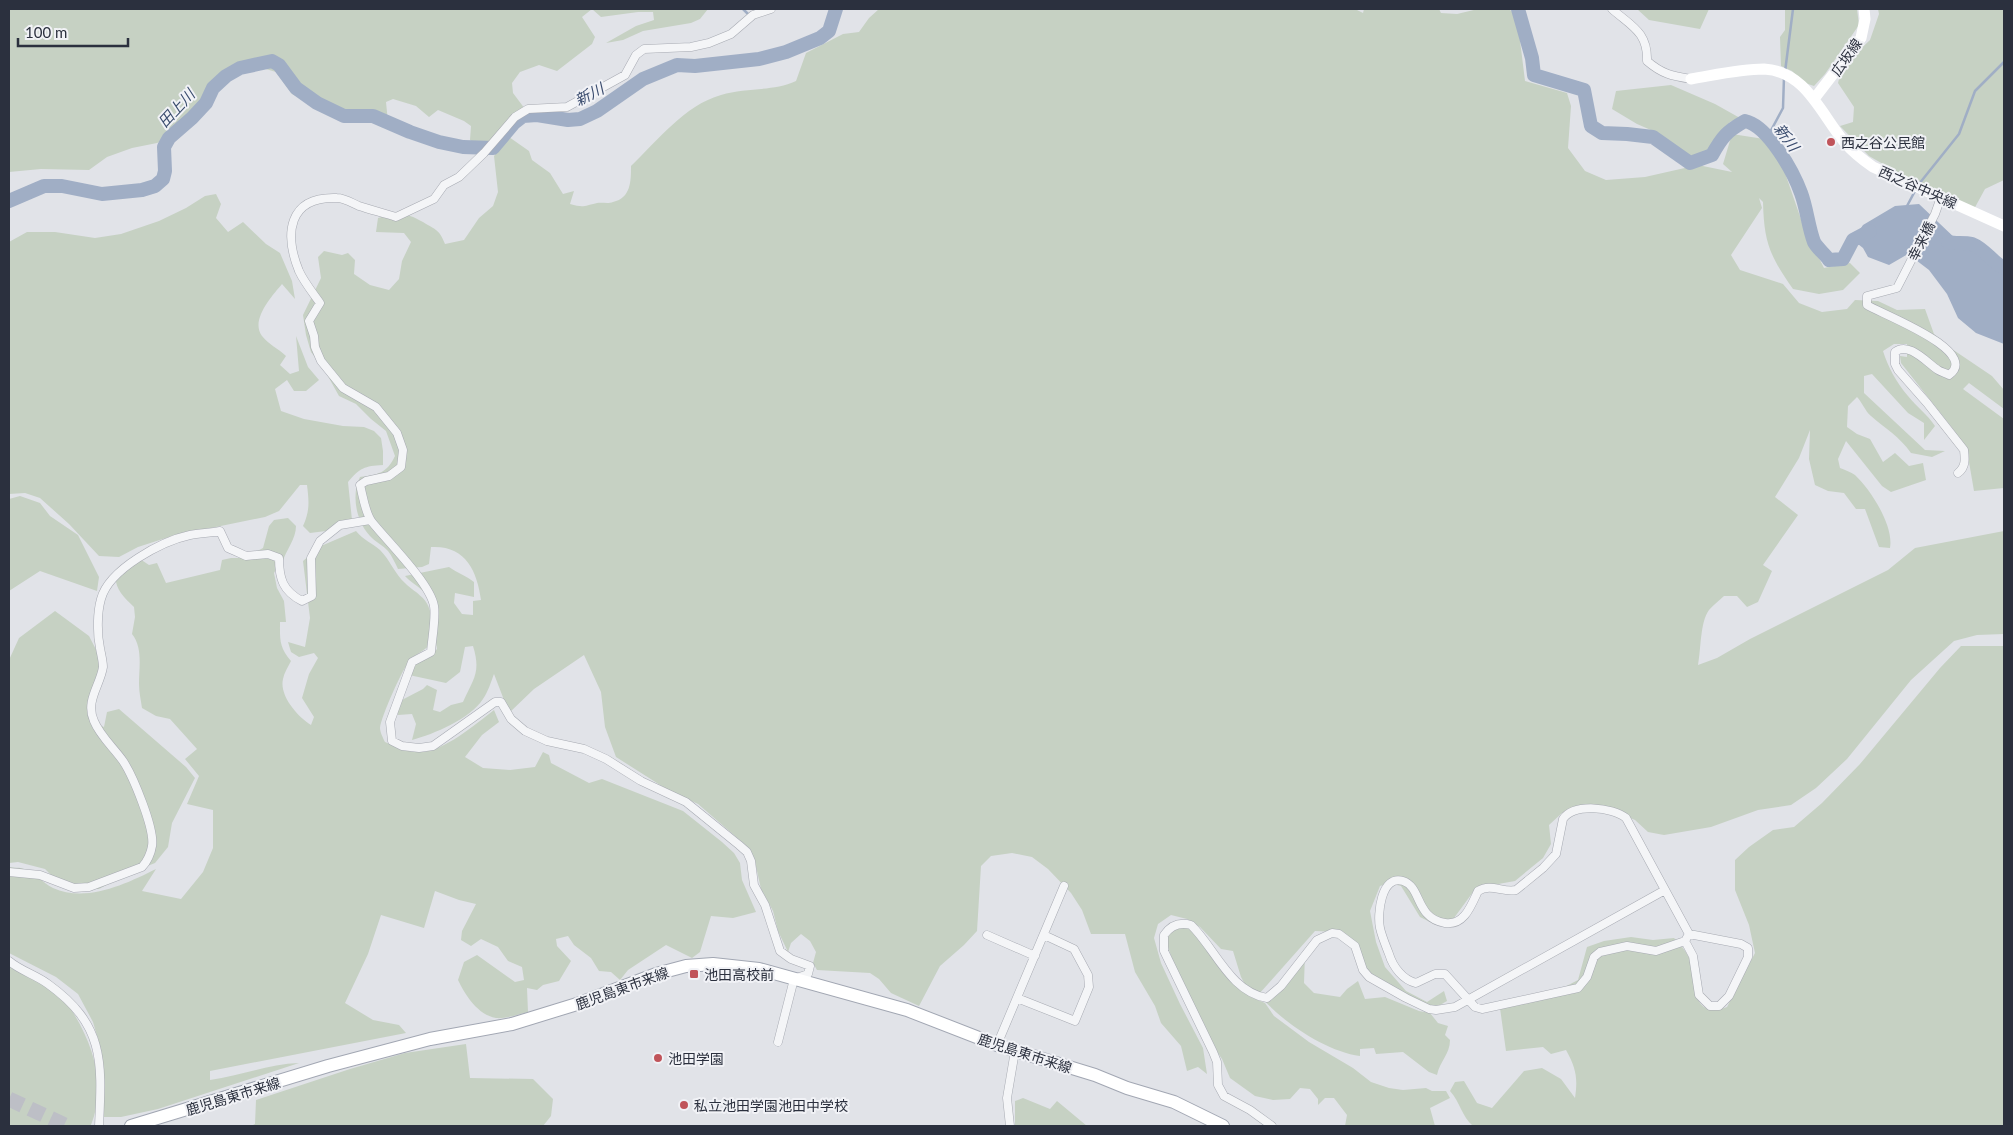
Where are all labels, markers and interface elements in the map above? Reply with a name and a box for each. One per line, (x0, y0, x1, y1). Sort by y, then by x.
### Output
scale bar (18, 15, 128, 47)
text: 100 m (25, 23, 67, 41)
street label: 広坂線 (1827, 35, 1865, 79)
water label: 新川 (572, 78, 608, 109)
water label: 田上川 (154, 84, 199, 131)
water label: 新川 (1771, 120, 1804, 156)
place label: 西之谷公民館 (1841, 134, 1925, 151)
marker: 西之谷公民館 (1825, 136, 1837, 148)
street label: 西之谷中央線 (1876, 162, 1960, 212)
street label: 幸来橋 (1904, 218, 1938, 264)
street label: 鹿児島東市来線 (573, 963, 671, 1013)
place label: 池田高校前 (704, 966, 774, 983)
marker: 池田高校前 (688, 968, 700, 980)
street label: 鹿児島東市来線 (976, 1030, 1074, 1076)
place label: 池田学園 (668, 1050, 724, 1067)
marker: 池田学園 (652, 1052, 664, 1064)
street label: 鹿児島東市来線 (184, 1074, 282, 1118)
place label: 私立池田学園池田中学校 (694, 1097, 848, 1114)
marker: 私立池田学園池田中学校 (678, 1099, 690, 1111)

